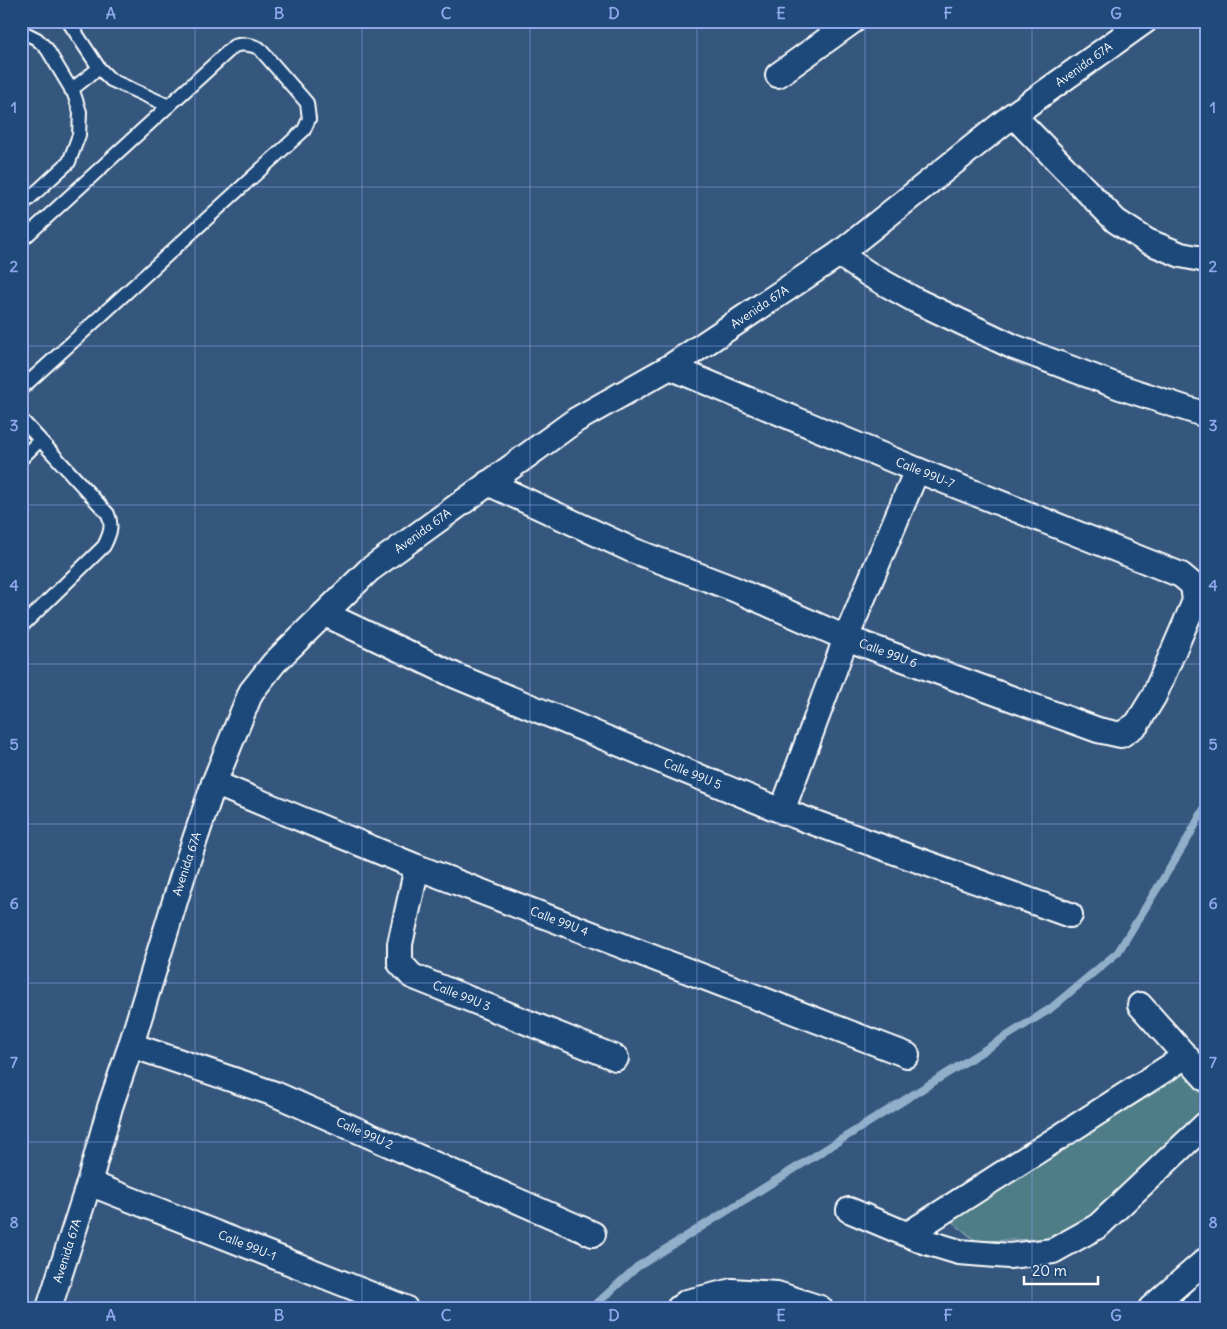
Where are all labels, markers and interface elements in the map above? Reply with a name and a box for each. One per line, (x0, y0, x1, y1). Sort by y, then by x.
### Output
text: A (106, 3, 116, 23)
text: B (274, 3, 285, 23)
text: C (441, 3, 452, 23)
text: D (608, 3, 620, 23)
text: E (776, 3, 786, 23)
text: F (943, 3, 953, 23)
text: G (1110, 3, 1122, 23)
street label: Avenida 67A (1052, 39, 1115, 90)
text: 1 (11, 97, 17, 117)
text: 1 (1210, 97, 1216, 117)
text: 2 (10, 256, 19, 276)
text: 2 (1209, 256, 1218, 276)
street label: Avenida 67A (728, 282, 791, 331)
text: 3 (9, 415, 19, 435)
text: 3 (1208, 415, 1218, 435)
street label: Calle 99U-7 (894, 454, 957, 491)
street label: Avenida 67A (391, 505, 454, 556)
text: 4 (9, 575, 19, 595)
text: 4 (1208, 575, 1218, 595)
street label: Calle 99U 6 (857, 635, 920, 670)
text: 5 (9, 734, 19, 754)
text: 5 (1208, 734, 1218, 754)
street label: Calle 99U 5 (662, 755, 724, 792)
street label: Avenida 67A (169, 830, 204, 898)
text: 6 (9, 893, 19, 913)
text: 6 (1208, 893, 1218, 913)
street label: Calle 99U 4 (528, 903, 591, 939)
street label: Calle 99U 3 (431, 977, 493, 1014)
text: 7 (10, 1052, 18, 1072)
text: 7 (1209, 1052, 1217, 1072)
street label: Calle 99U 2 (334, 1114, 396, 1152)
text: 8 (9, 1212, 19, 1232)
text: 8 (1208, 1212, 1218, 1232)
street label: Avenida 67A (50, 1216, 84, 1285)
street label: Calle 99U-1 (216, 1227, 278, 1263)
scale bar (1024, 1254, 1098, 1286)
text: 20 m (1032, 1261, 1067, 1280)
text: A (106, 1305, 116, 1325)
text: B (274, 1305, 285, 1325)
text: C (441, 1305, 452, 1325)
text: D (608, 1305, 620, 1325)
text: E (776, 1305, 786, 1325)
text: F (943, 1305, 953, 1325)
text: G (1110, 1305, 1122, 1325)

